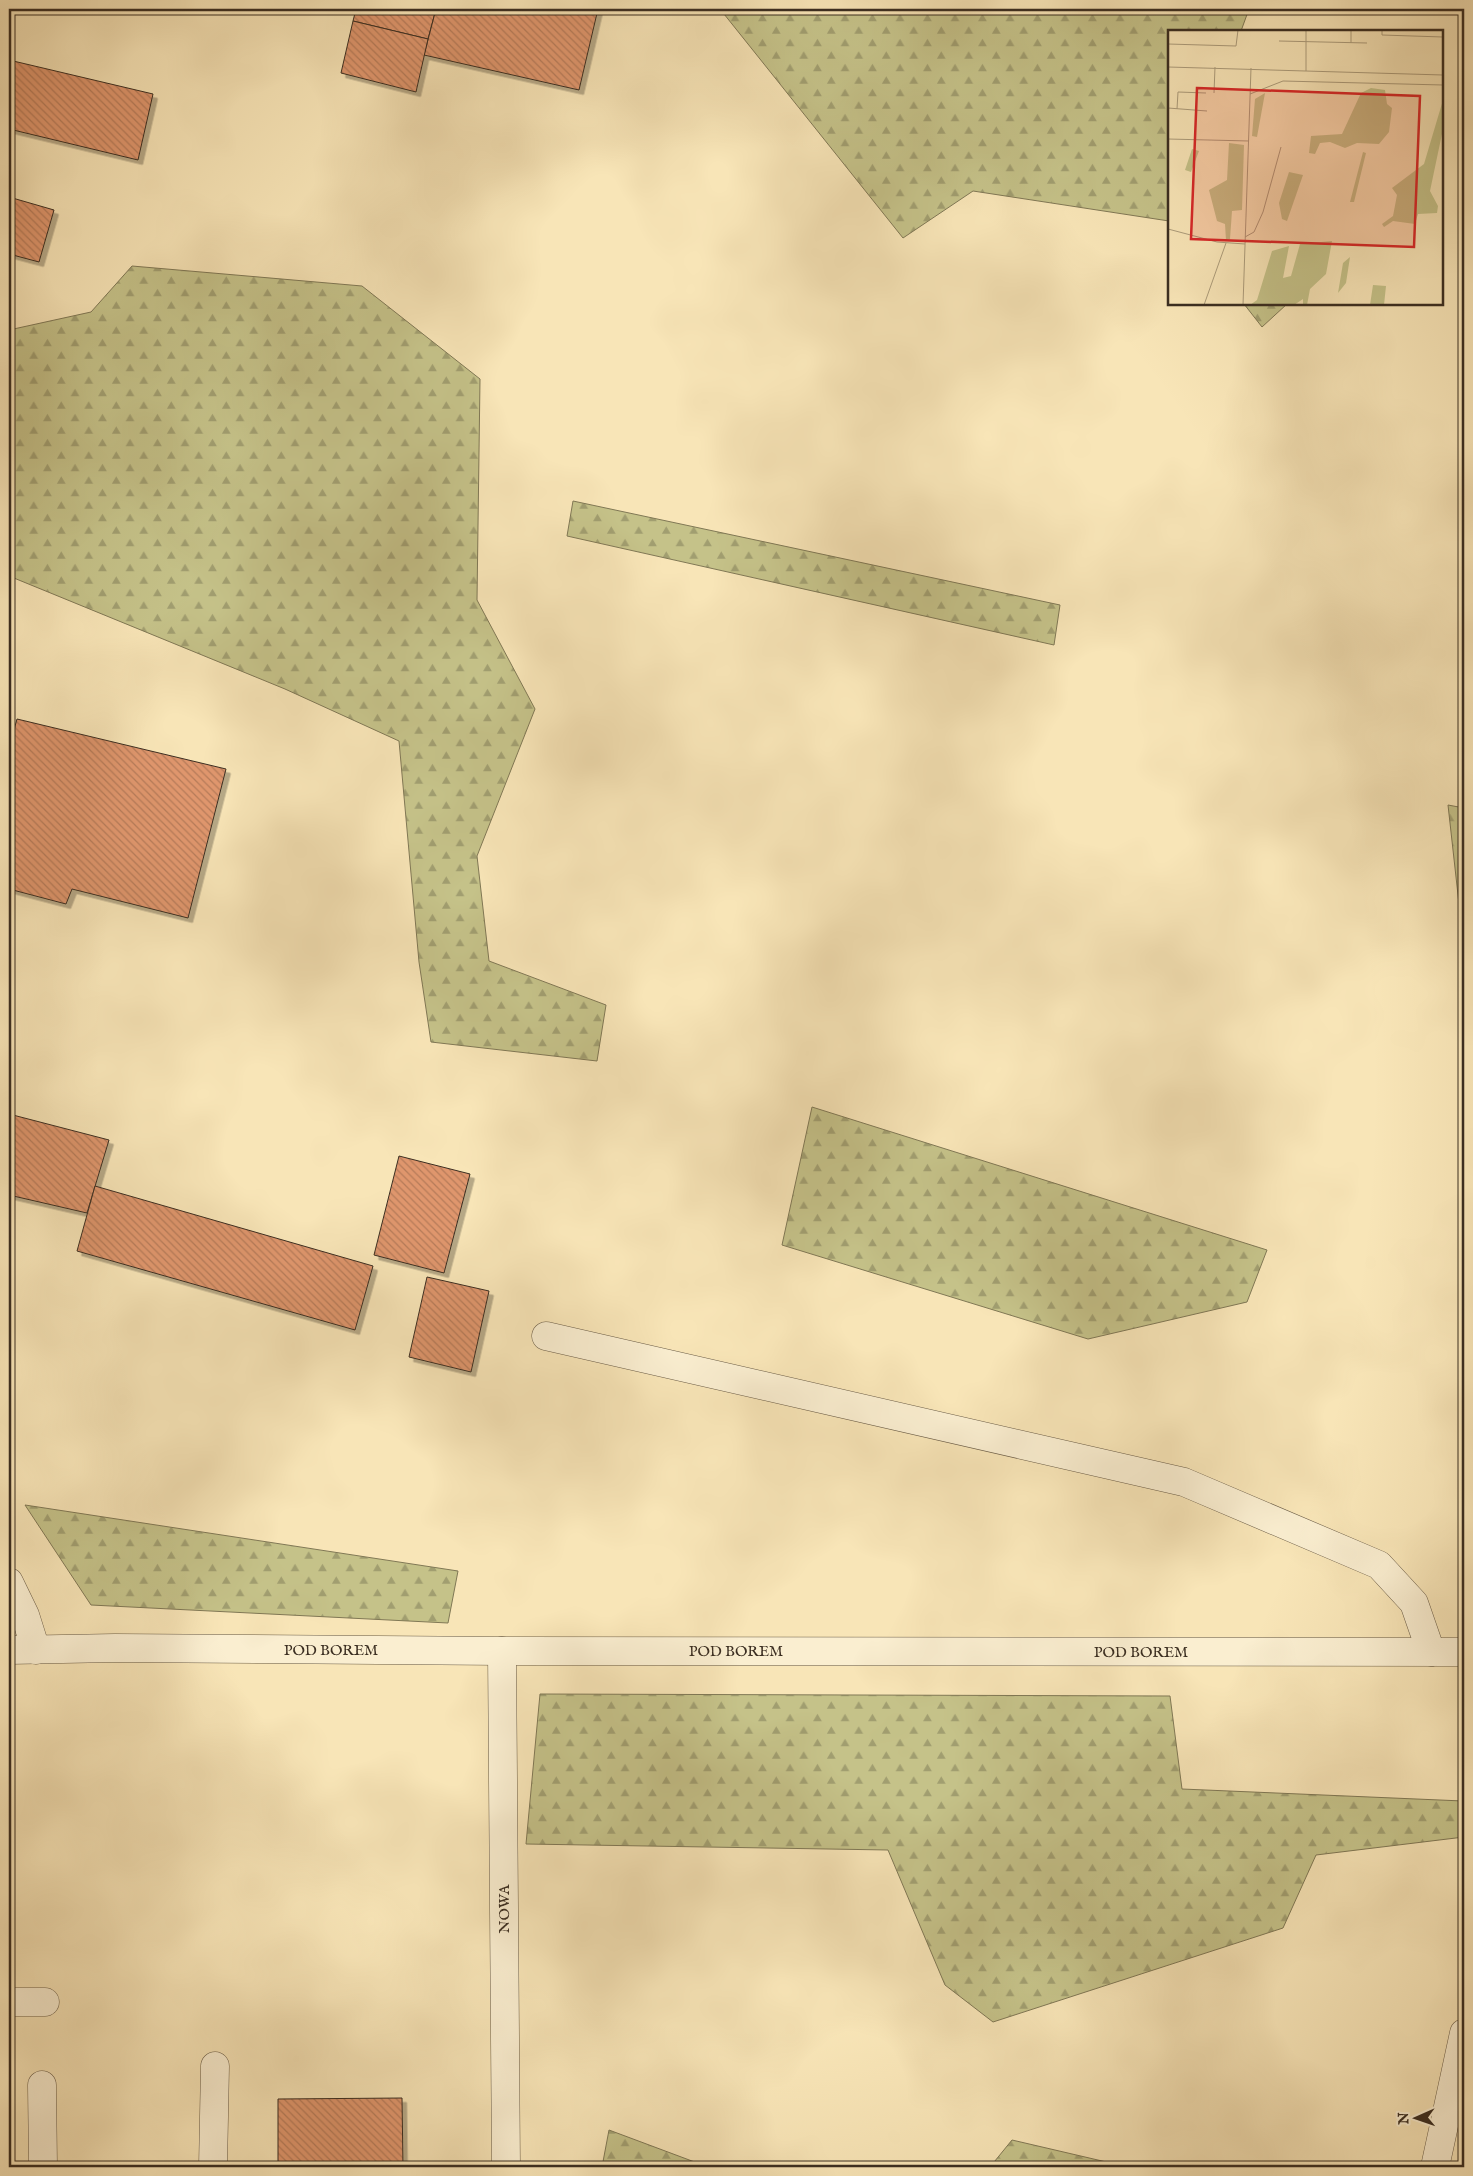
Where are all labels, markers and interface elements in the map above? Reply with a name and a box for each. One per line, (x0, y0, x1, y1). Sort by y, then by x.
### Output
inset map (1168, 30, 1443, 305)
street label: POD BOREM (284, 1641, 378, 1660)
street label: POD BOREM (689, 1642, 783, 1661)
street label: POD BOREM (1094, 1643, 1188, 1662)
street label: NOWA (495, 1884, 514, 1933)
north arrow (1390, 2094, 1440, 2144)
text: N (1395, 2112, 1413, 2126)

